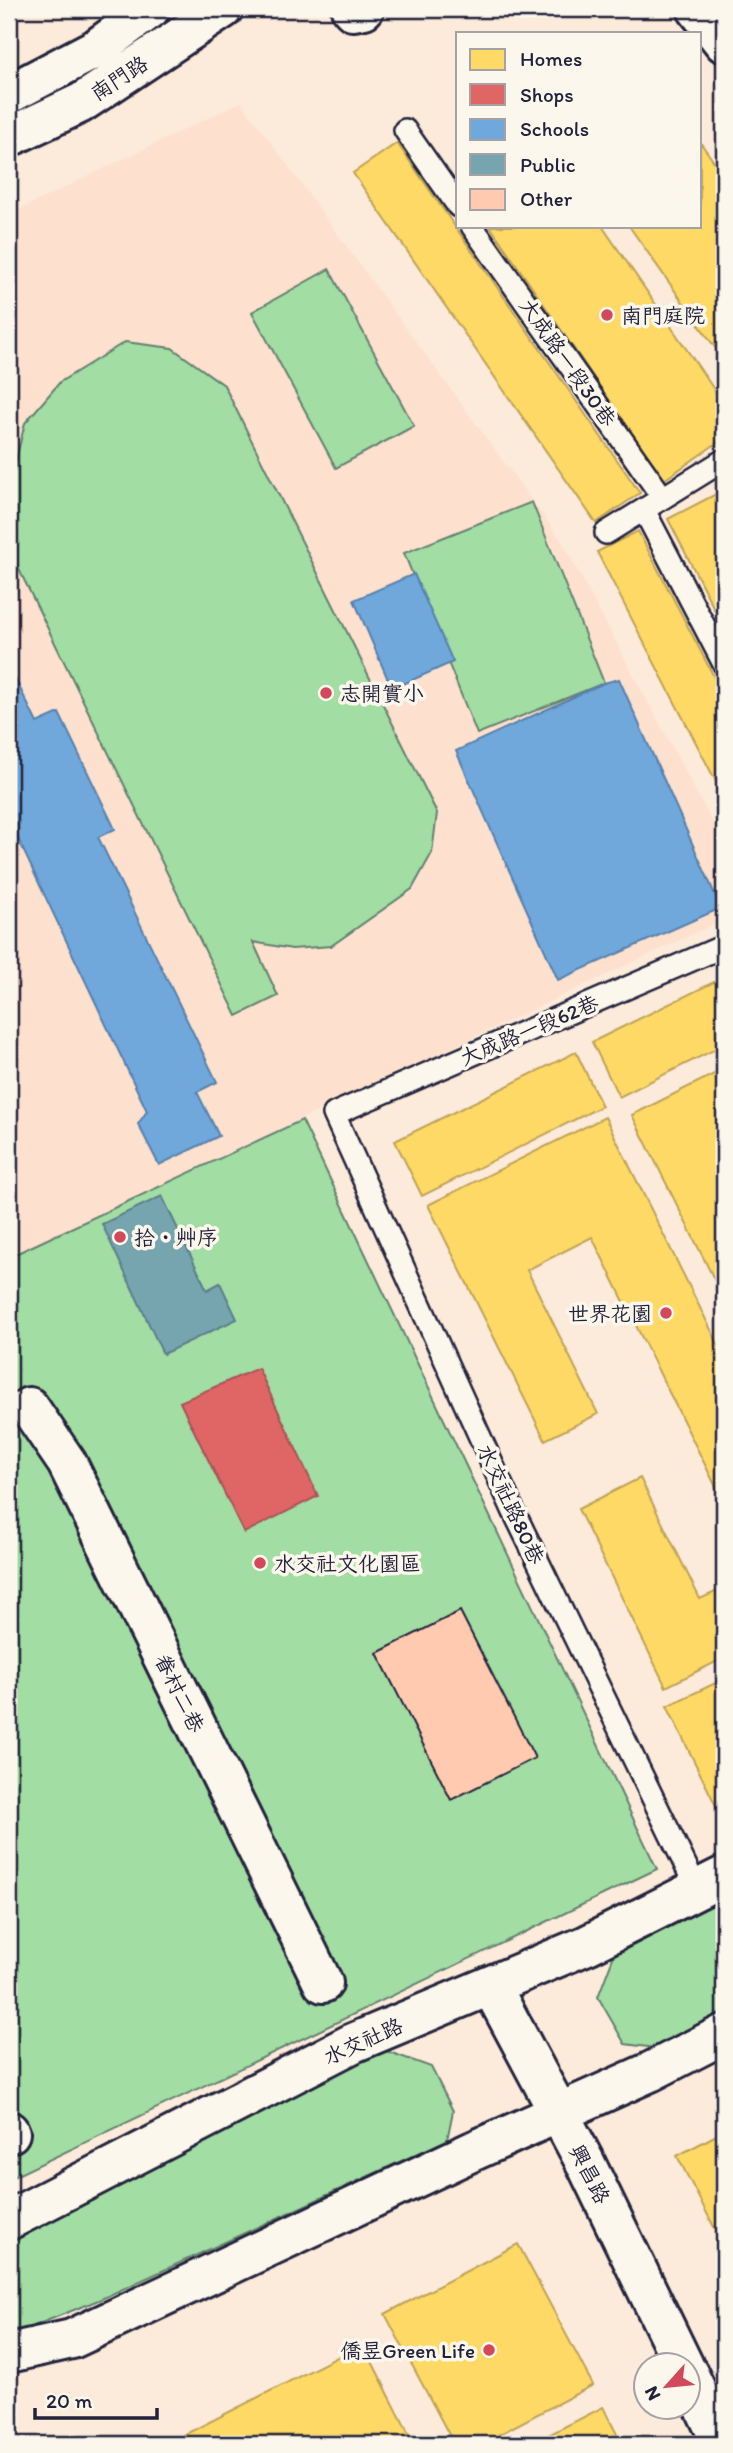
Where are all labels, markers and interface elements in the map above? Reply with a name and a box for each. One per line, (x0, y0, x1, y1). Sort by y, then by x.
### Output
legend (456, 32, 702, 228)
text: Homes (520, 46, 582, 71)
street label: 南門路 (86, 50, 152, 106)
text: Shops (520, 82, 574, 107)
text: Schools (520, 116, 589, 141)
text: Public (520, 152, 576, 177)
text: Other (520, 186, 573, 211)
street label: 大成路一段30巷 (515, 293, 621, 431)
place label: 南門庭院 (621, 303, 705, 328)
marker: 南門庭院 (599, 307, 615, 323)
place label: 志開實小 (340, 681, 424, 706)
marker: 志開實小 (318, 685, 334, 701)
street label: 大成路一段62巷 (456, 990, 602, 1070)
place label: 拾・艸序 (134, 1225, 218, 1250)
marker: 拾・艸序 (112, 1229, 128, 1245)
place label: 世界花園 (568, 1301, 652, 1326)
marker: 世界花園 (658, 1305, 674, 1321)
street label: 水交社路80巷 (472, 1440, 550, 1568)
place label: 水交社文化園區 (274, 1551, 421, 1576)
marker: 水交社文化園區 (252, 1555, 268, 1571)
street label: 眷村二巷 (150, 1650, 210, 1736)
street label: 水交社路 (320, 2012, 406, 2070)
street label: 興昌路 (565, 2140, 615, 2208)
place label: 僑昱Green Life (340, 2338, 475, 2363)
marker: 僑昱Green Life (481, 2342, 497, 2358)
north arrow (632, 2352, 702, 2422)
scale bar (35, 2376, 158, 2420)
text: N (639, 2383, 665, 2404)
text: 20 m (46, 2388, 93, 2413)

